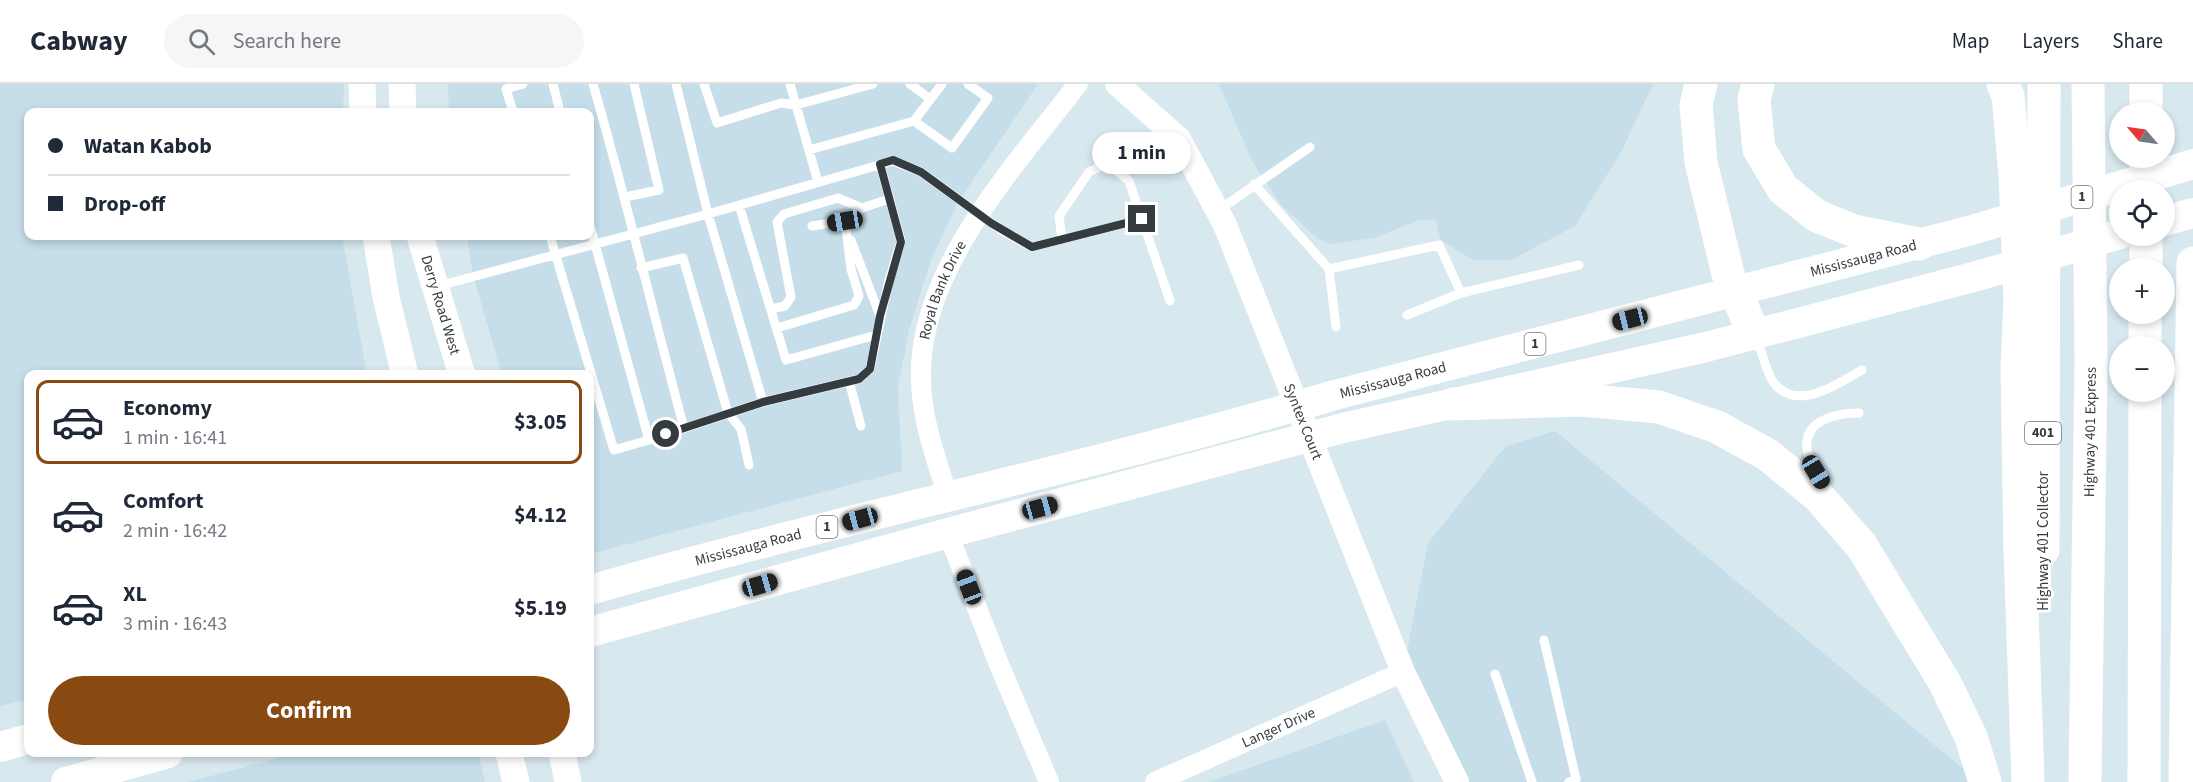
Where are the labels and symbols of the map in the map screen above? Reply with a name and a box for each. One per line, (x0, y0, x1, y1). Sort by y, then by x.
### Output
north arrow (2109, 102, 2175, 168)
callout: 1 min (1092, 132, 1192, 174)
road number: 1 (2072, 186, 2092, 208)
route end (1128, 205, 1155, 232)
car (826, 209, 864, 233)
street label: Mississauga Road (1808, 234, 1919, 282)
street label: Royal Bank Drive (914, 237, 971, 341)
street label: Derry Road West (416, 253, 466, 357)
car (1610, 306, 1650, 332)
road number: 1 (1524, 333, 1546, 355)
street label: Mississauga Road (1337, 356, 1448, 404)
street label: Highway 401 Express (2079, 367, 2101, 497)
street label: Syntex Court (1279, 380, 1328, 463)
route start (652, 420, 679, 447)
road number: 401 (2025, 422, 2061, 444)
car (1799, 452, 1833, 492)
street label: Highway 401 Collector (2033, 470, 2054, 611)
car (1020, 495, 1060, 521)
car (840, 506, 880, 532)
road number: 1 (816, 516, 838, 538)
street label: Mississauga Road (693, 523, 804, 571)
car (954, 567, 984, 607)
car (740, 571, 780, 599)
street label: Langer Drive (1238, 702, 1319, 753)

